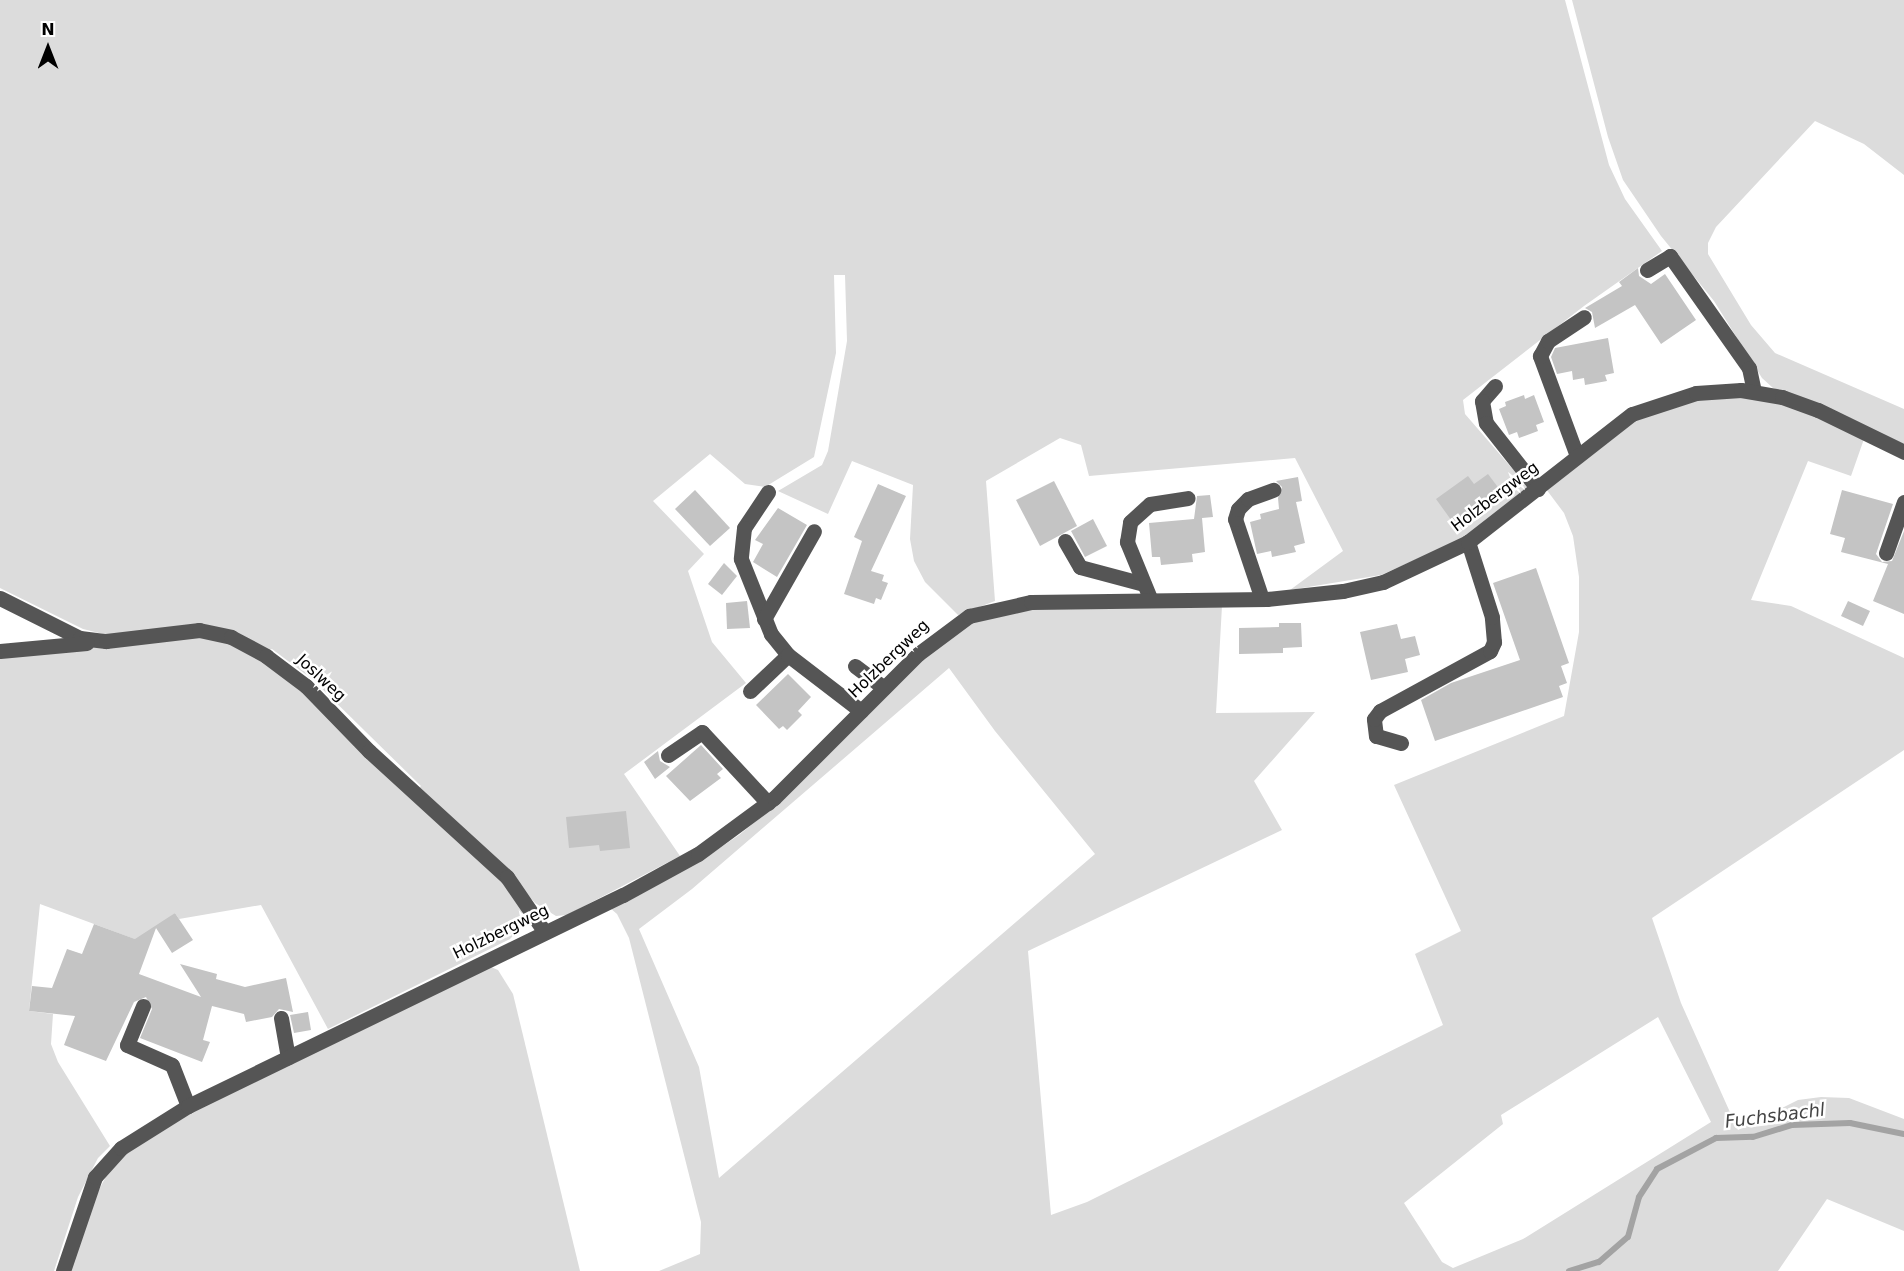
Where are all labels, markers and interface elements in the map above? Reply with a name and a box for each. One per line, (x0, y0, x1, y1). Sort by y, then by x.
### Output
north arrow (18, 18, 78, 78)
text: N (41, 20, 55, 39)
street label: Holzbergweg (1448, 458, 1542, 536)
street label: Holzbergweg (845, 616, 933, 702)
street label: Joslweg (292, 650, 350, 706)
street label: Holzbergweg (450, 901, 552, 963)
water label: Fuchsbachl (1724, 1099, 1826, 1133)

